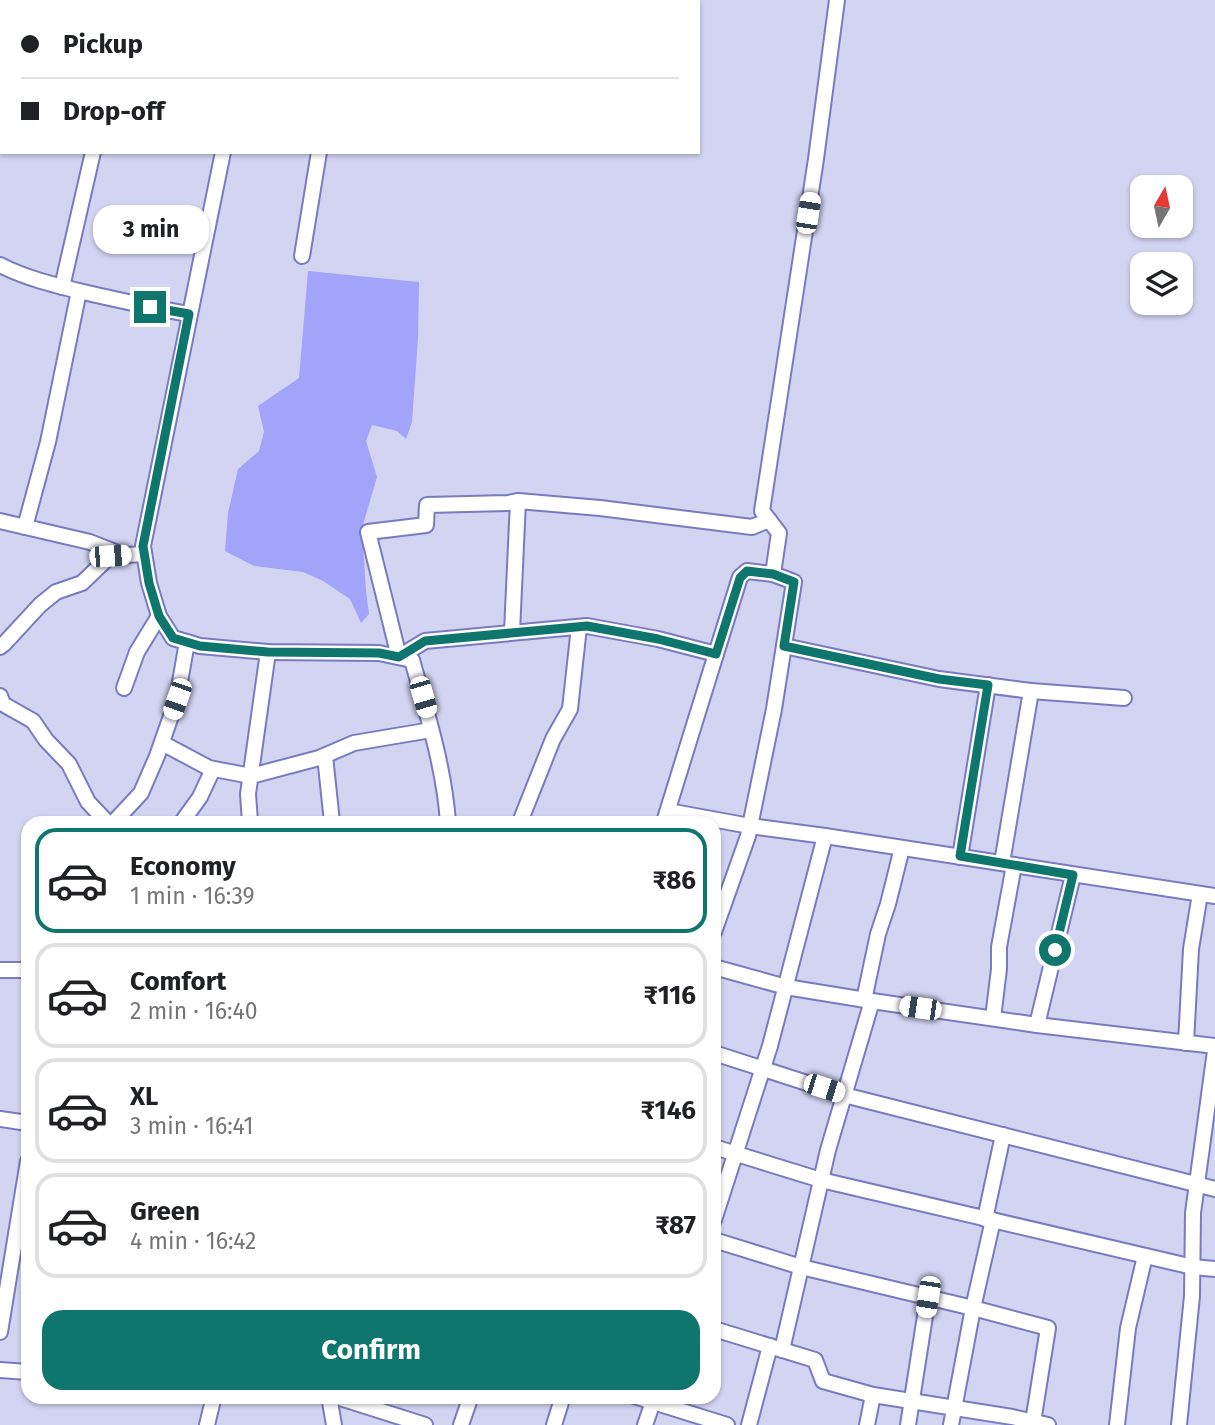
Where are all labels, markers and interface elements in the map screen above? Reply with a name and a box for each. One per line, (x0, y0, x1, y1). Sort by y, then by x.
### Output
text: Pickup (63, 29, 143, 60)
text: Drop-off (63, 96, 165, 127)
north arrow (1130, 175, 1194, 238)
map controls (1130, 175, 1193, 315)
car (795, 191, 822, 235)
callout: 3 min (92, 205, 208, 254)
text: 3 min (123, 215, 179, 243)
button: layers (1130, 252, 1193, 315)
route end (134, 291, 166, 323)
car (89, 544, 132, 568)
car (408, 674, 439, 720)
car (161, 676, 194, 722)
icon: car (46, 849, 109, 912)
text: Economy (130, 851, 236, 882)
text: ₹86 (652, 865, 696, 896)
text: 1 min · 16:39 (130, 882, 255, 910)
route start (1039, 934, 1071, 966)
icon: car (46, 964, 109, 1027)
text: Comfort (130, 966, 226, 997)
text: ₹116 (644, 980, 696, 1011)
car (898, 995, 943, 1021)
text: 2 min · 16:40 (130, 997, 258, 1025)
car (801, 1072, 848, 1104)
icon: car (46, 1079, 109, 1142)
text: XL (130, 1081, 158, 1112)
text: ₹146 (640, 1095, 696, 1126)
text: 3 min · 16:41 (130, 1112, 253, 1140)
icon: car (46, 1194, 109, 1257)
text: Green (130, 1196, 200, 1227)
text: ₹87 (655, 1210, 696, 1241)
text: 4 min · 16:42 (130, 1227, 257, 1255)
car (915, 1275, 942, 1319)
button: Confirm (42, 1310, 700, 1390)

